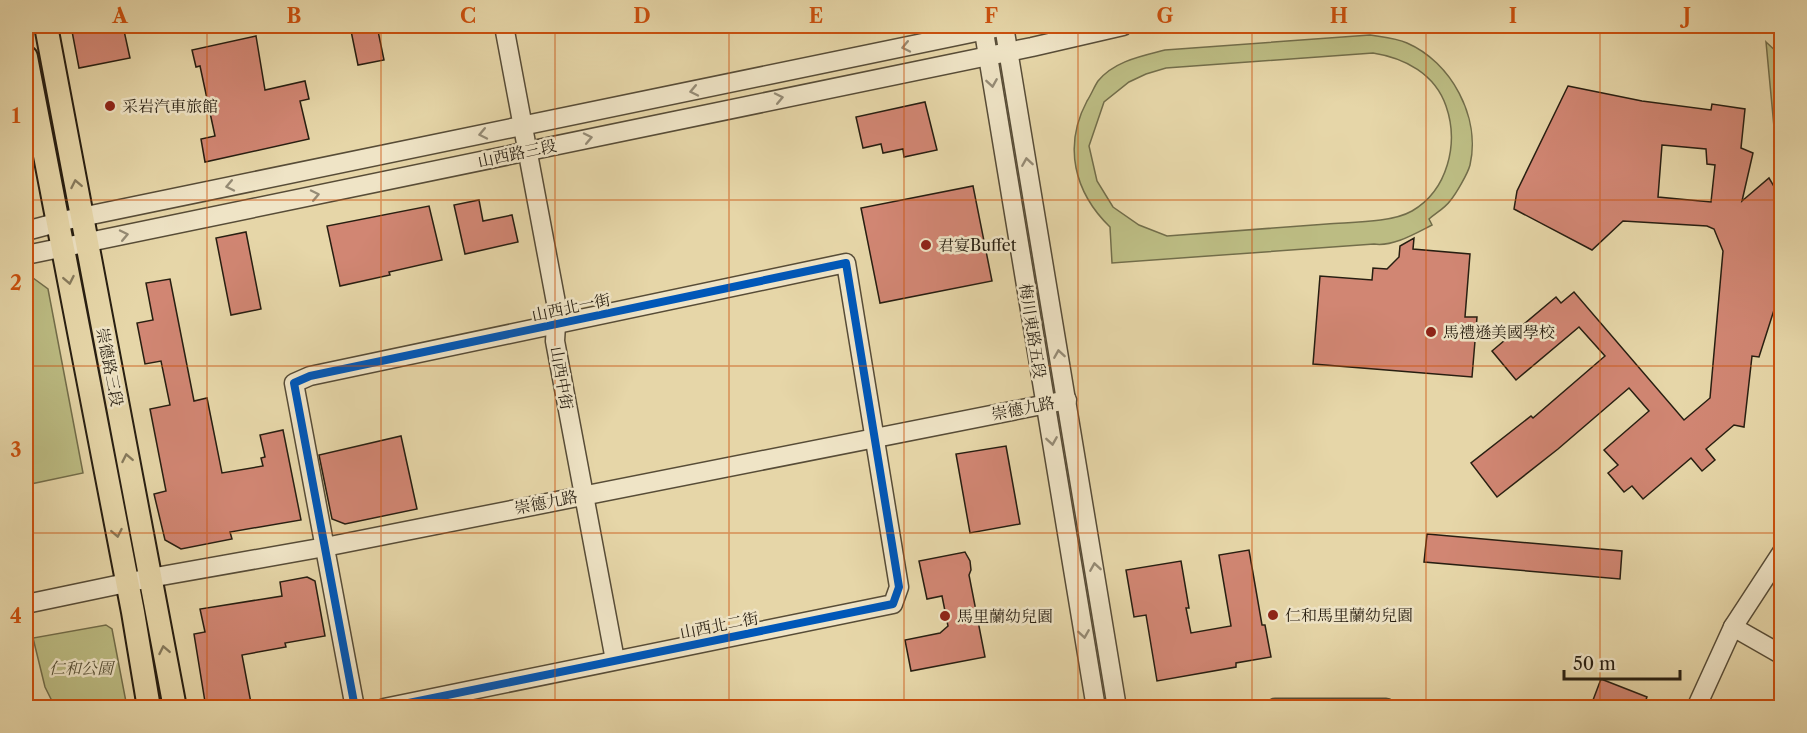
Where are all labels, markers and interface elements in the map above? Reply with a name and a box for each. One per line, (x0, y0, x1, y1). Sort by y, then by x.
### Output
text: A (111, 4, 128, 28)
text: B (287, 4, 302, 28)
text: C (460, 4, 476, 28)
text: D (633, 4, 651, 28)
text: E (809, 4, 823, 28)
text: F (984, 4, 998, 28)
text: G (1157, 4, 1174, 28)
text: H (1330, 4, 1348, 28)
text: I (1509, 4, 1517, 28)
text: J (1679, 4, 1691, 28)
one-way arrow (901, 39, 911, 52)
one-way arrow (986, 79, 998, 88)
one-way arrow (690, 83, 700, 96)
one-way arrow (774, 92, 784, 105)
place label: 采岩汽車旅館 (122, 96, 218, 116)
marker: 采岩汽車旅館 (103, 99, 117, 113)
text: 1 (12, 104, 21, 128)
one-way arrow (478, 127, 488, 140)
one-way arrow (583, 132, 593, 145)
street label: 山西路三段 (476, 135, 558, 171)
one-way arrow (1021, 157, 1033, 166)
one-way arrow (226, 179, 236, 192)
one-way arrow (70, 180, 83, 190)
one-way arrow (310, 189, 320, 202)
one-way arrow (119, 229, 129, 242)
place label: 君宴Buffet (938, 235, 1017, 255)
marker: 君宴Buffet (919, 238, 933, 252)
text: 2 (10, 271, 22, 295)
one-way arrow (62, 274, 75, 284)
street label: 梅川東路五段 (1016, 282, 1050, 380)
street label: 山西北一街 (530, 289, 612, 325)
place label: 馬禮遜美國學校 (1443, 322, 1555, 342)
marker: 馬禮遜美國學校 (1424, 325, 1438, 339)
street label: 崇德路三段 (93, 326, 127, 408)
street label: 山西中街 (547, 345, 577, 411)
one-way arrow (1053, 349, 1065, 359)
street label: 崇德九路 (990, 392, 1056, 424)
one-way arrow (1046, 437, 1058, 446)
text: 3 (10, 438, 22, 462)
one-way arrow (121, 454, 134, 464)
street label: 崇德九路 (513, 486, 579, 518)
one-way arrow (110, 528, 123, 538)
one-way arrow (1089, 562, 1102, 572)
text: 4 (10, 604, 22, 628)
place label: 仁和馬里蘭幼兒園 (1285, 605, 1413, 625)
place label: 馬里蘭幼兒園 (957, 606, 1053, 626)
street label: 山西北二街 (678, 608, 760, 642)
marker: 仁和馬里蘭幼兒園 (1266, 608, 1280, 622)
marker: 馬里蘭幼兒園 (938, 609, 952, 623)
one-way arrow (1077, 629, 1089, 638)
scale bar (1564, 643, 1680, 681)
one-way arrow (158, 645, 171, 655)
text: 50 m (1573, 653, 1616, 675)
park label: 仁和公園 (49, 658, 116, 678)

